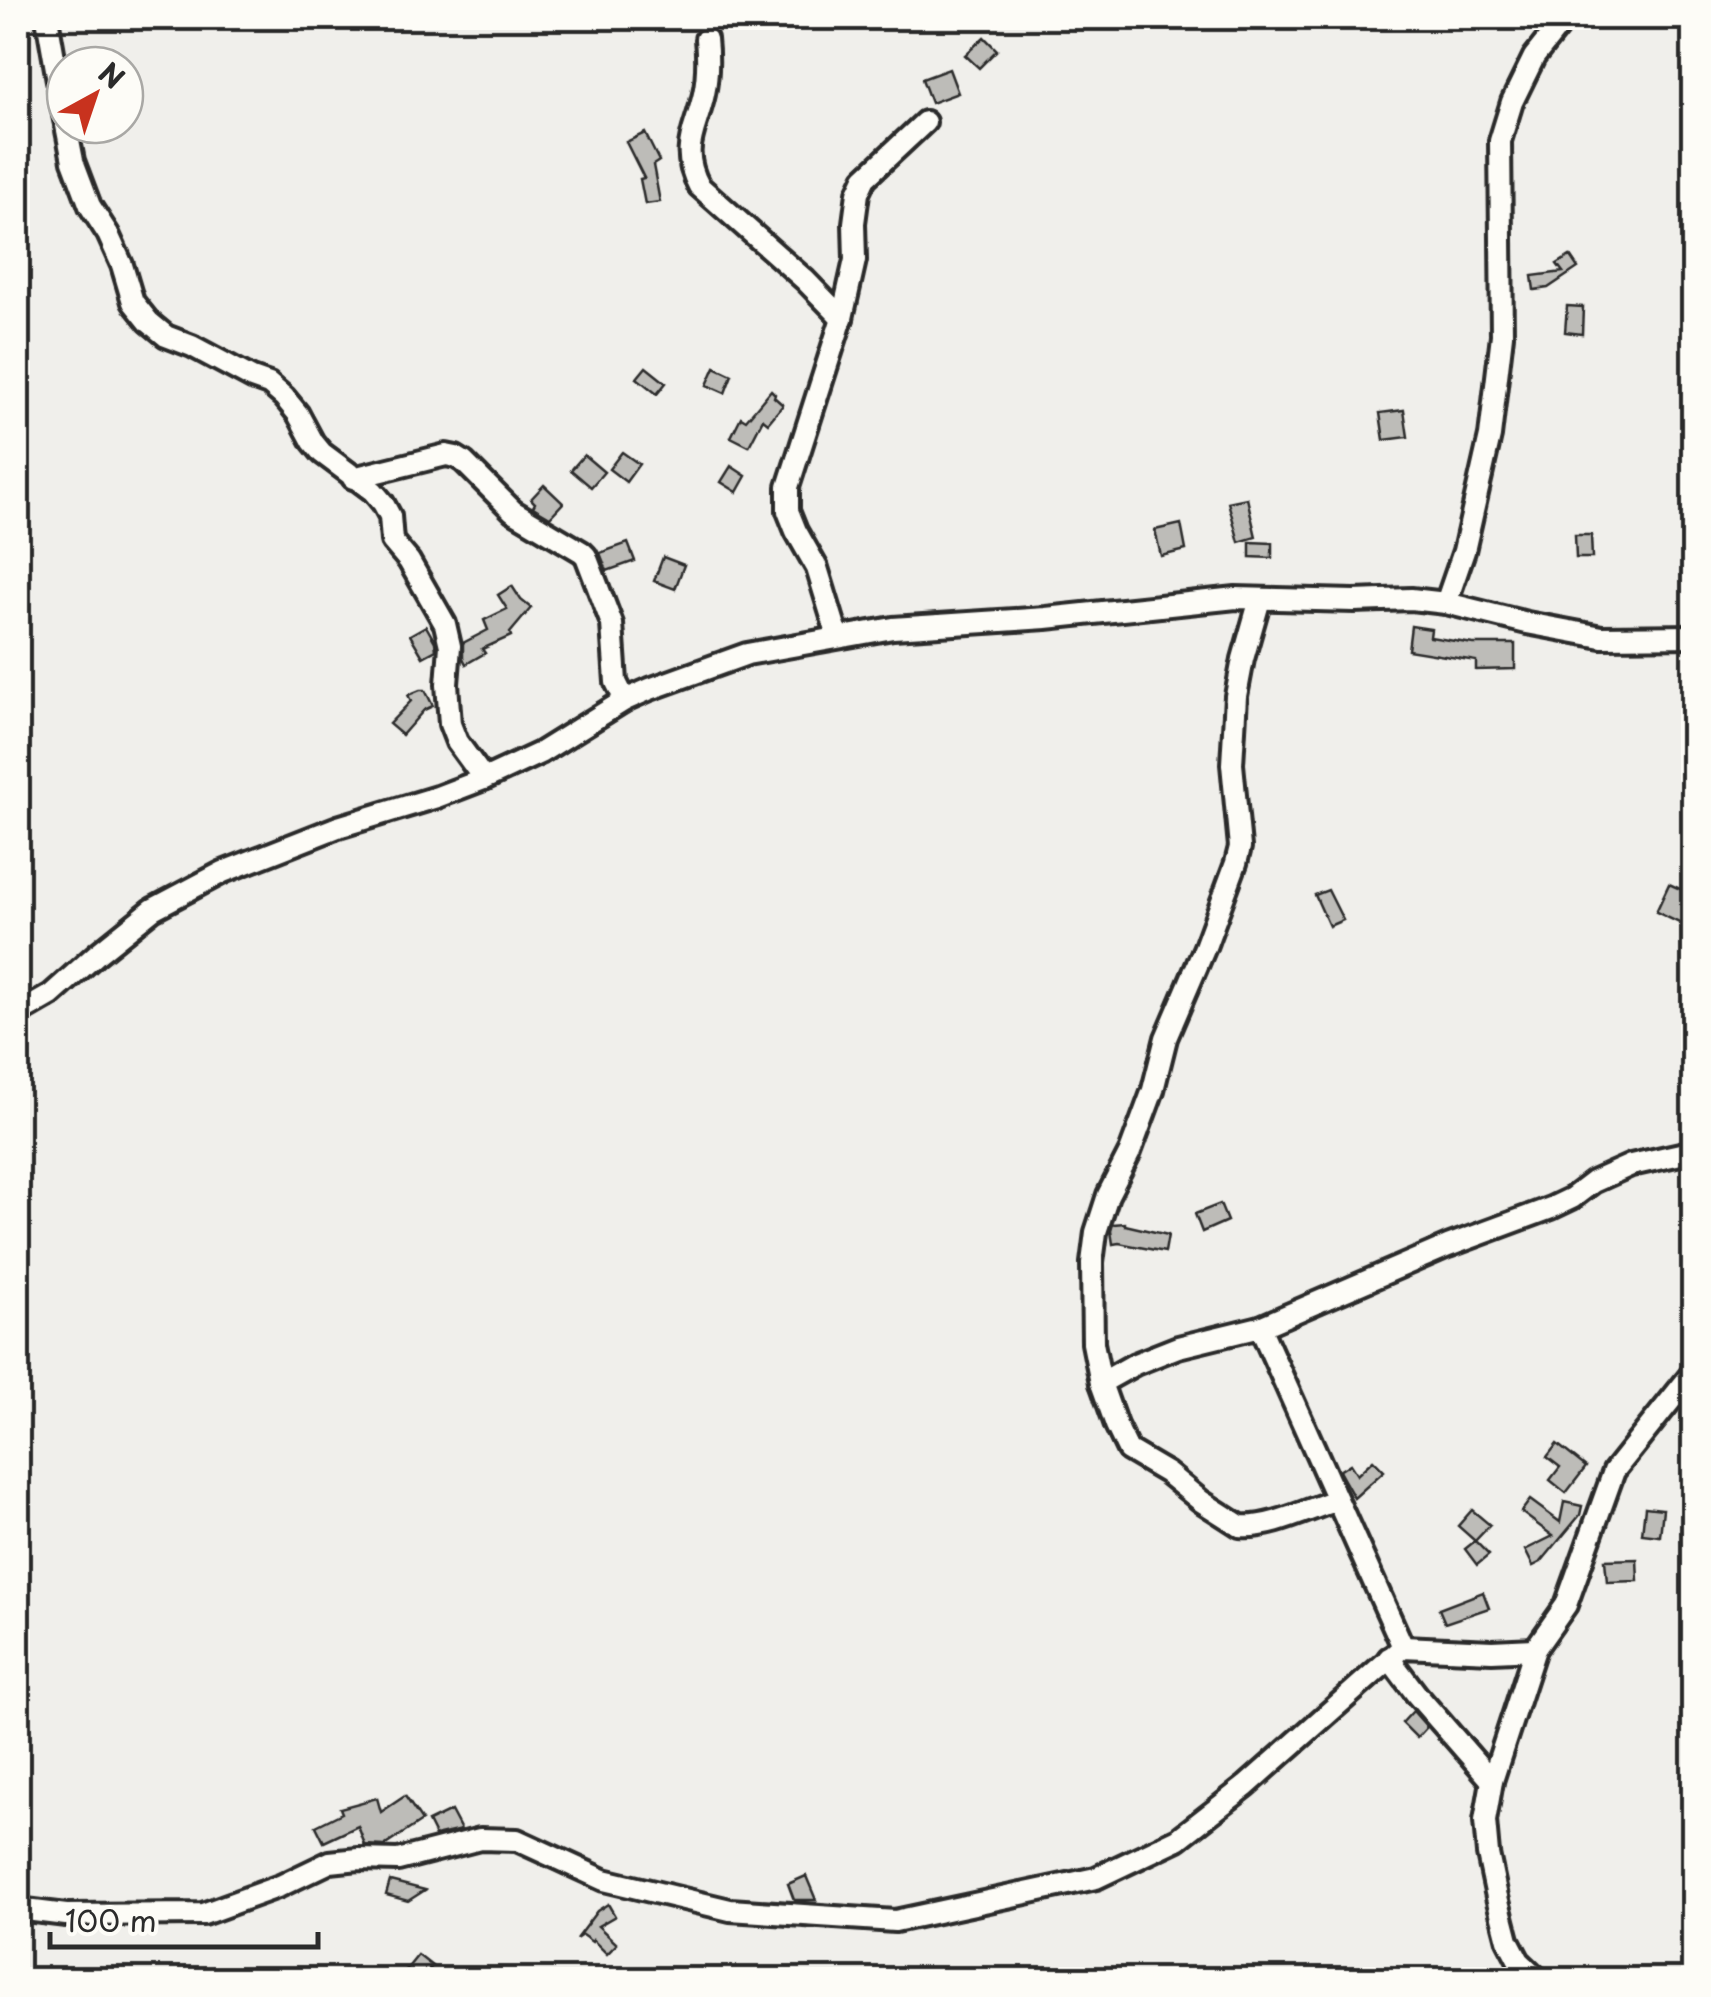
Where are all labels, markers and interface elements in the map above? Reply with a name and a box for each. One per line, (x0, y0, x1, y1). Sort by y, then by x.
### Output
north arrow (45, 45, 145, 145)
text: N (90, 51, 134, 98)
scale bar (50, 1887, 318, 1949)
text: 100 m (65, 1897, 157, 1942)

